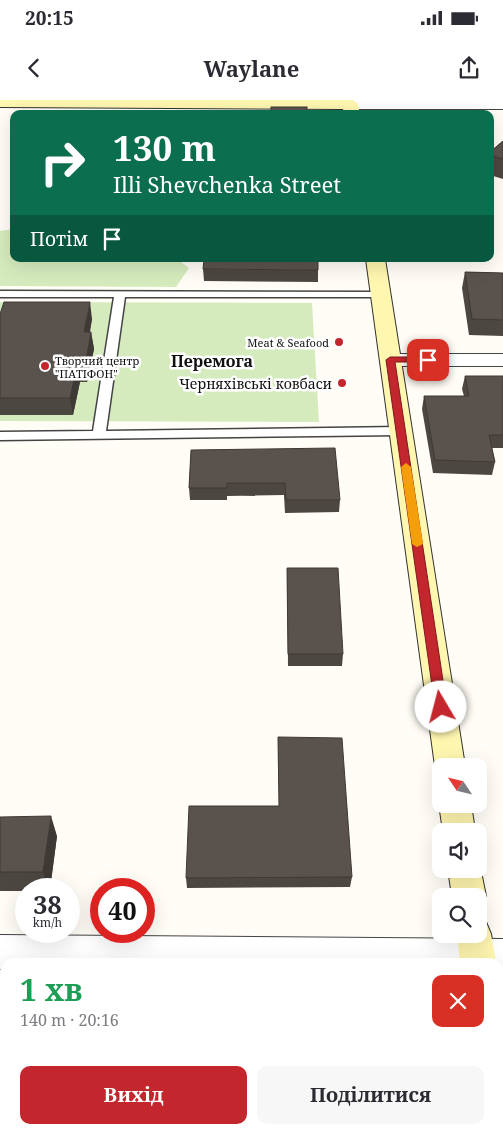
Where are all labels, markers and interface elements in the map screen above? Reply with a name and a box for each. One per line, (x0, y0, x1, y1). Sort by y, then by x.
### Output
text: 20:15 (25, 5, 74, 31)
text: Waylane (204, 53, 299, 83)
icon: back (20, 54, 48, 82)
icon: share (455, 54, 483, 82)
text: 130 m (113, 124, 216, 171)
icon: right (30, 130, 95, 195)
text: Illi Shevchenka Street (113, 169, 341, 199)
icon: arrive (98, 225, 126, 253)
text: Потім (30, 226, 88, 252)
place label: Meat & Seafood (247, 335, 329, 350)
marker: Meat & Seafood (333, 336, 345, 348)
pin (407, 339, 449, 381)
icon: arrive (414, 346, 442, 374)
district label: Перемога (171, 350, 253, 372)
place label: Творчий центр "ПАТІФОН" (55, 353, 139, 381)
marker: Творчий центр "ПАТІФОН" (39, 360, 51, 372)
place label: Черняхівські ковбаси (179, 374, 332, 393)
marker: Черняхівські ковбаси (336, 377, 348, 389)
position arrow (414, 680, 466, 732)
north arrow (432, 758, 488, 812)
map controls (432, 758, 487, 943)
button: sound (432, 823, 487, 878)
speed limit sign: 40 (90, 878, 155, 943)
text: 38 (33, 887, 62, 921)
button: search (432, 888, 487, 943)
text: km/h (33, 914, 62, 931)
text: 1 хв (20, 969, 82, 1010)
button: close (432, 975, 484, 1027)
text: 140 m · 20:16 (20, 1009, 119, 1031)
button: Вихід (20, 1066, 247, 1124)
button: Поділитися (257, 1066, 484, 1124)

